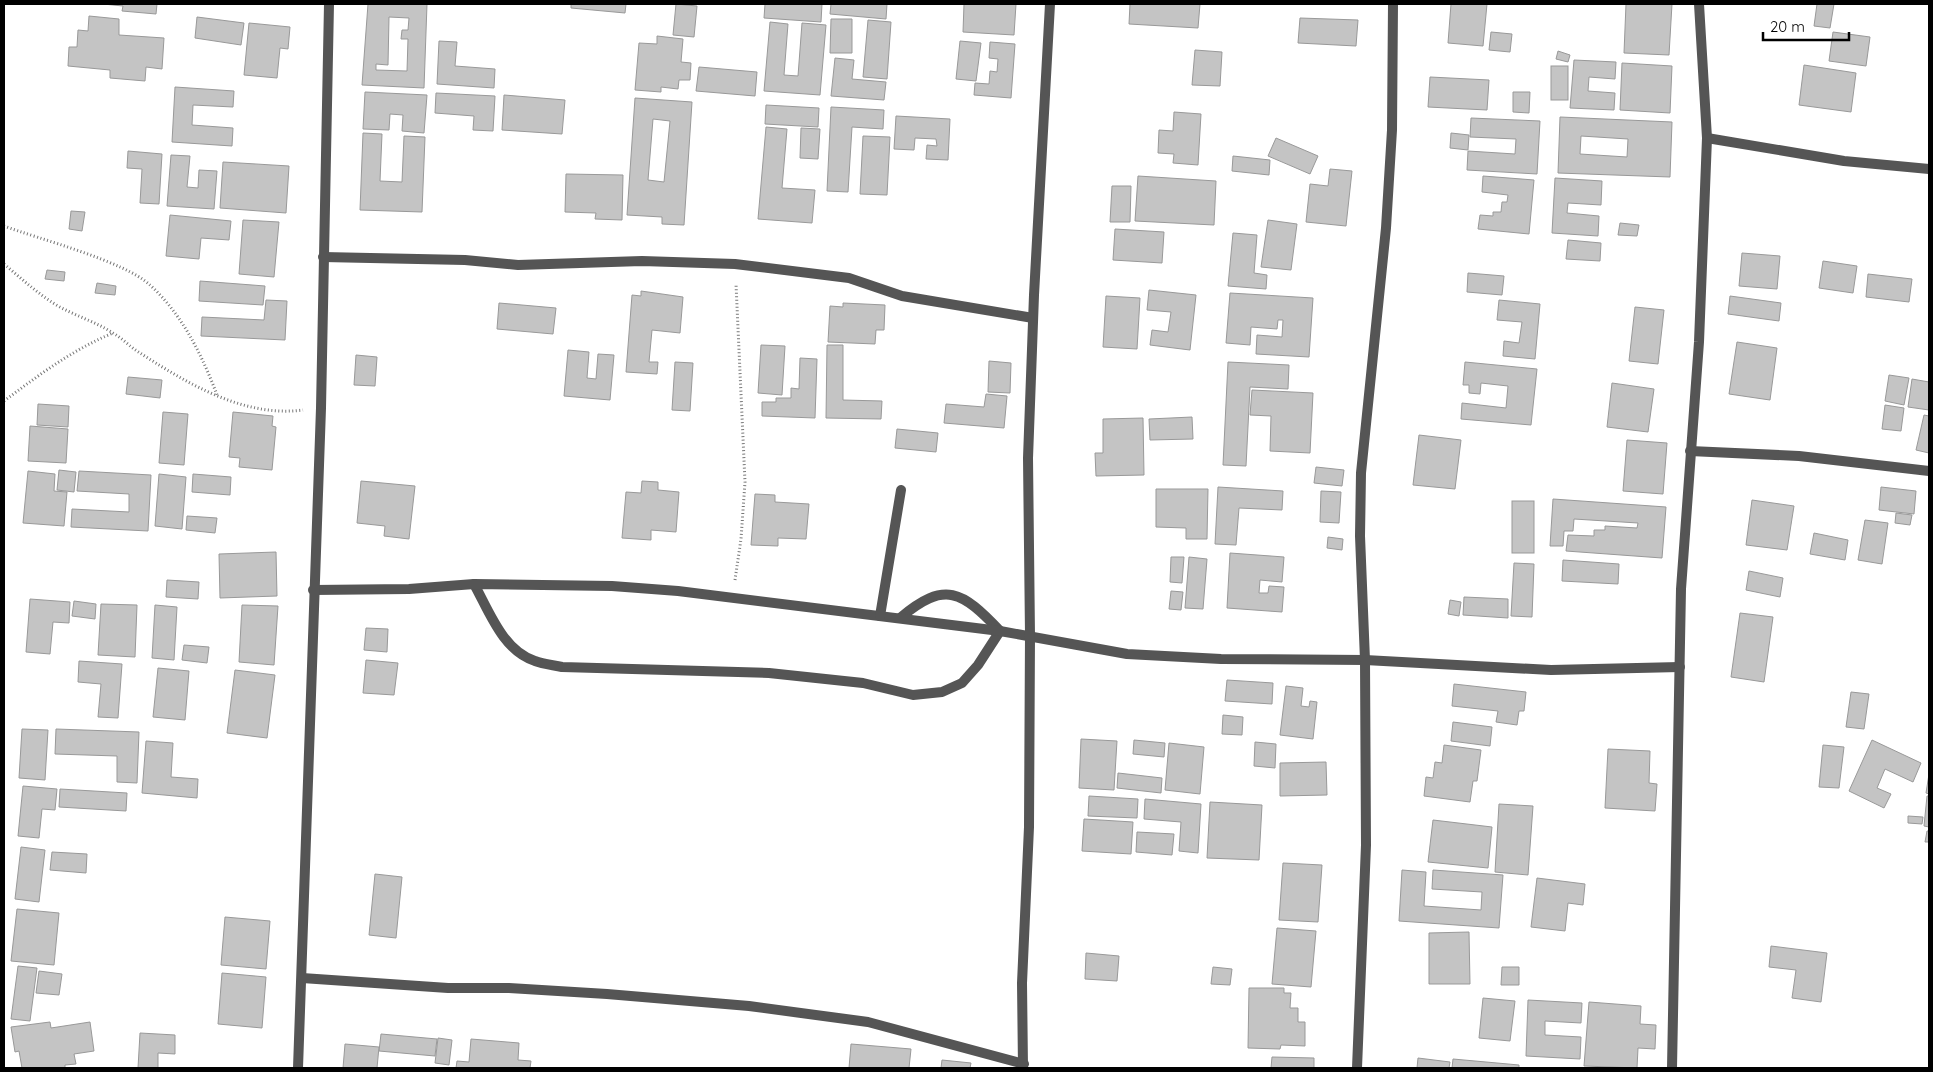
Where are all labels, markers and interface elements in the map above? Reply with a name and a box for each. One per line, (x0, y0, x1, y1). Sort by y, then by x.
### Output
scale bar (1763, 10, 1849, 42)
text: 20 m (1770, 17, 1805, 36)

